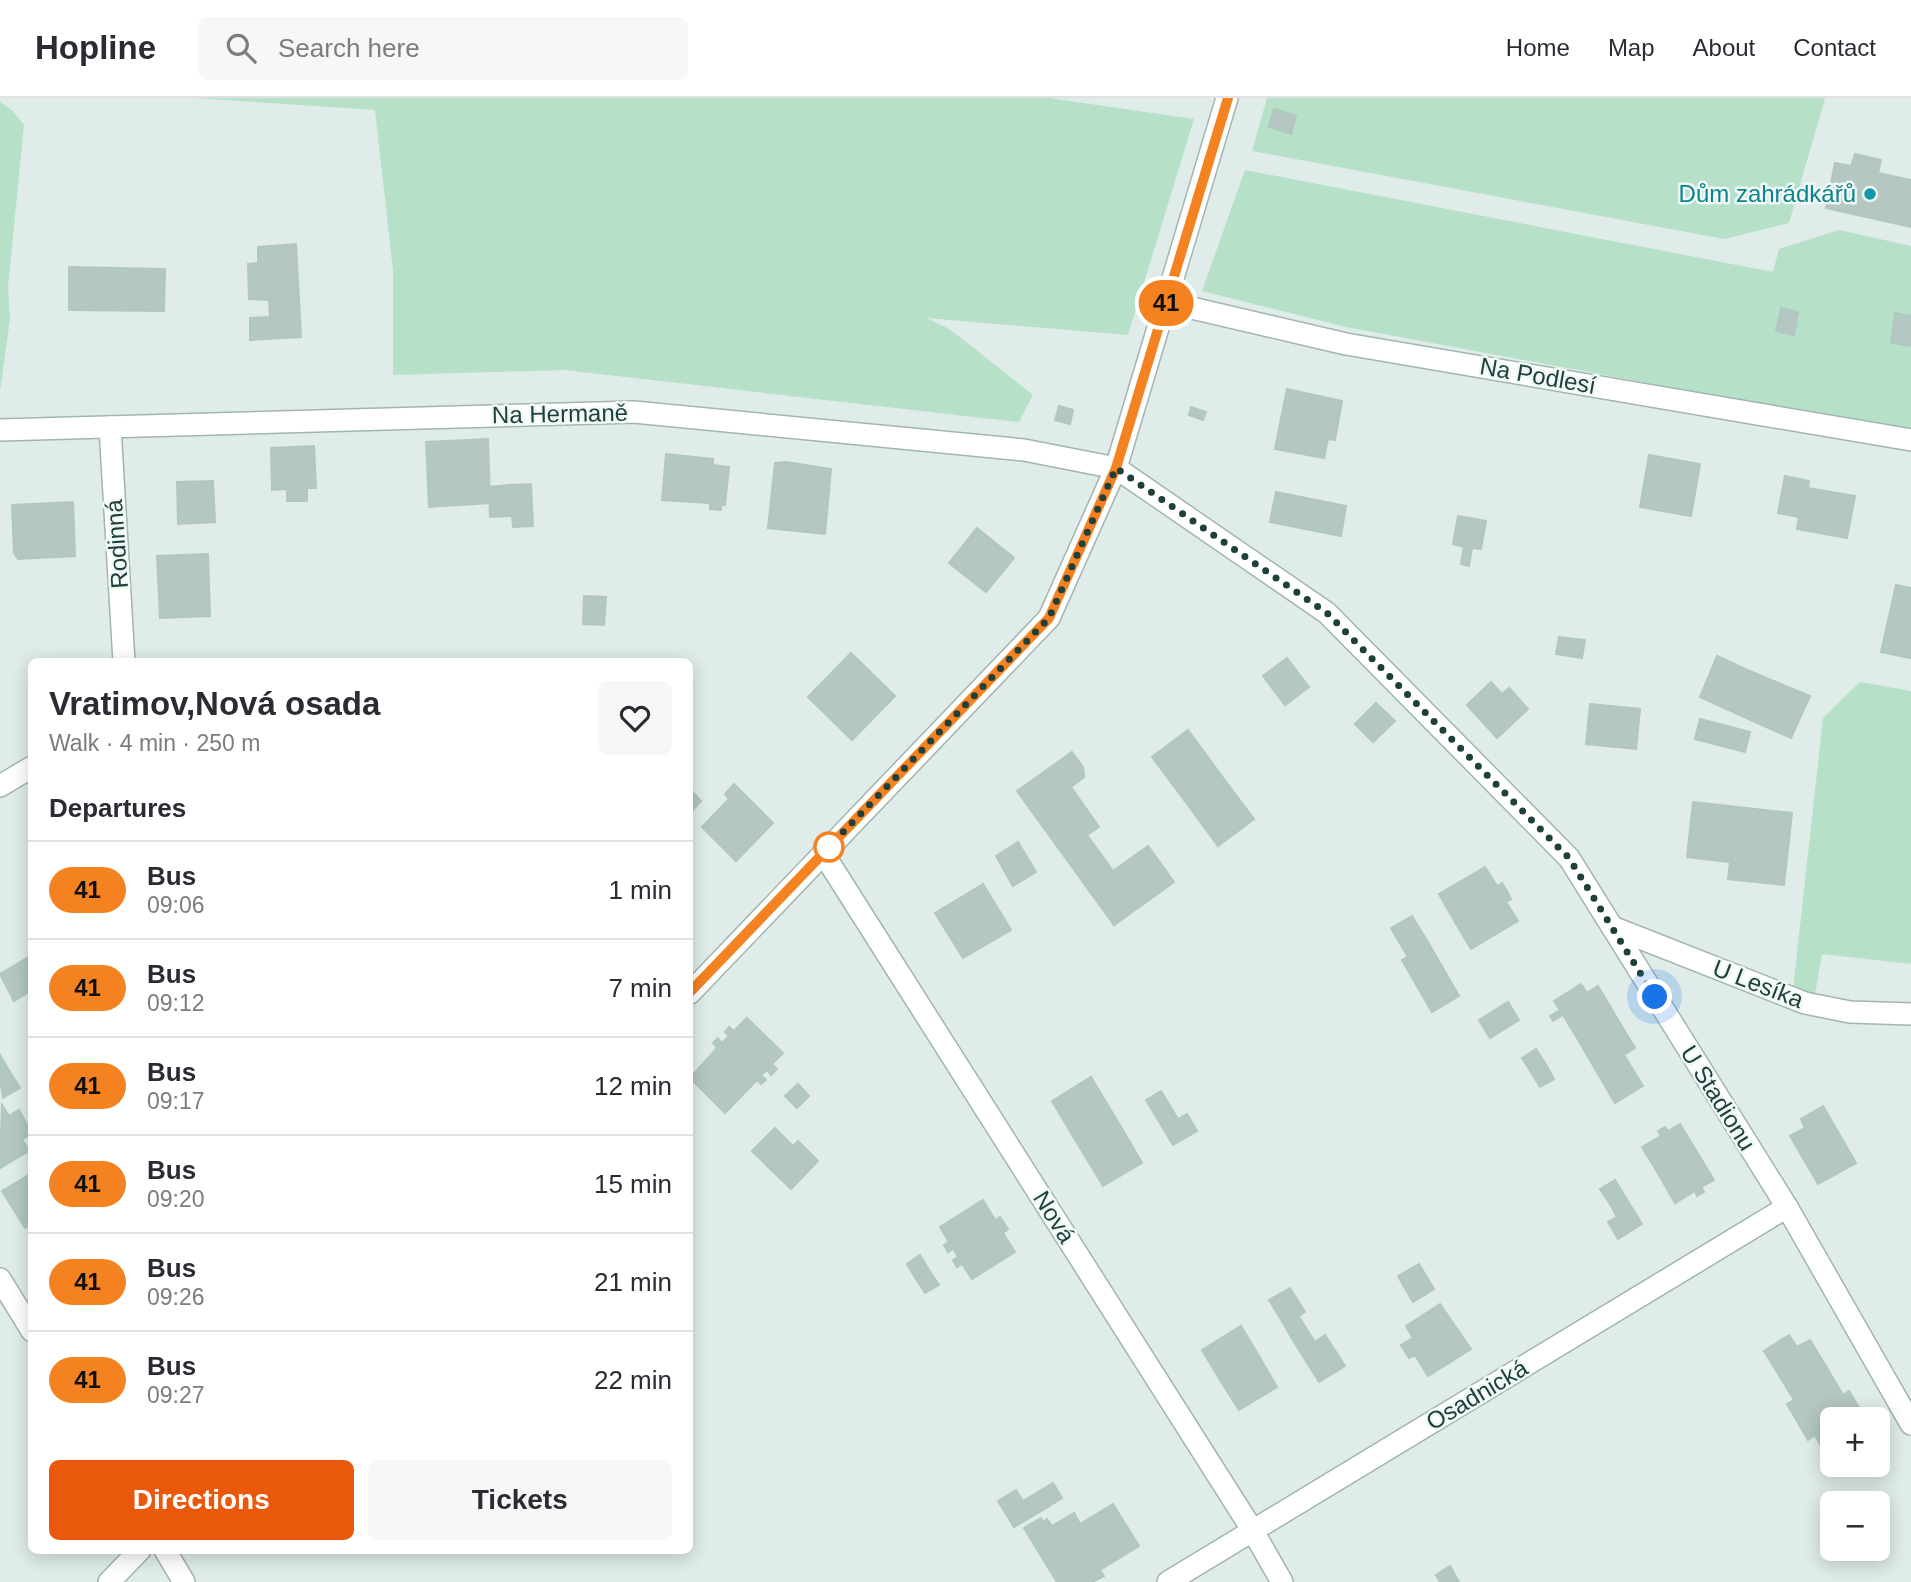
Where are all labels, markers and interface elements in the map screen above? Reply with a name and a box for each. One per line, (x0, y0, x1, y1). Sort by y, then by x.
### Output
search box (198, 17, 688, 80)
text: Hopline (35, 29, 156, 66)
icon: search (222, 29, 260, 67)
text: Search here (278, 33, 420, 63)
text: Home (1506, 34, 1570, 61)
text: Map (1608, 34, 1655, 61)
text: About (1693, 34, 1755, 61)
text: Contact (1793, 34, 1876, 61)
place label: Dům zahrádkářů (1679, 180, 1856, 207)
marker: Dům zahrádkářů (1862, 186, 1878, 202)
line badge: 41 (1134, 280, 1198, 326)
text: 41 (1153, 289, 1179, 316)
street label: Na Podlesí (1478, 352, 1599, 399)
street label: Na Hermaně (492, 399, 628, 428)
street label: Rodinná (100, 498, 133, 590)
button: heart (598, 681, 672, 755)
text: Vratimov,Nová osada (49, 685, 380, 722)
text: Walk · 4 min · 250 m (49, 730, 260, 756)
text: Departures (49, 793, 186, 823)
unlabelled marker (814, 832, 844, 862)
text: Bus (147, 861, 196, 891)
text: 1 min (608, 875, 672, 905)
text: 41 (74, 876, 101, 903)
text: 09:06 (147, 892, 205, 918)
street label: U Lesíka (1709, 954, 1808, 1013)
text: Bus (147, 959, 196, 989)
text: 7 min (608, 973, 672, 1003)
text: 41 (74, 974, 101, 1001)
your location (1637, 979, 1672, 1014)
text: 09:12 (147, 990, 205, 1016)
street label: U Stadionu (1676, 1040, 1761, 1155)
text: Bus (147, 1057, 196, 1087)
text: 12 min (594, 1071, 672, 1101)
text: 41 (74, 1072, 101, 1099)
text: 09:17 (147, 1088, 205, 1114)
text: Bus (147, 1155, 196, 1185)
text: 15 min (594, 1169, 672, 1199)
text: 41 (74, 1170, 101, 1197)
text: 09:20 (147, 1186, 205, 1212)
street label: Nová (1028, 1186, 1081, 1248)
text: Bus (147, 1253, 196, 1283)
text: 21 min (594, 1267, 672, 1297)
text: 41 (74, 1268, 101, 1295)
text: 09:26 (147, 1284, 205, 1310)
text: Bus (147, 1351, 196, 1381)
street label: Osadnická (1421, 1353, 1533, 1435)
text: 22 min (594, 1365, 672, 1395)
text: 41 (74, 1366, 101, 1393)
text: 09:27 (147, 1382, 205, 1408)
map controls (1820, 1407, 1890, 1561)
button: + (1820, 1407, 1890, 1477)
button: Directions (49, 1460, 354, 1540)
button: Tickets (368, 1460, 672, 1540)
button: − (1820, 1491, 1890, 1561)

